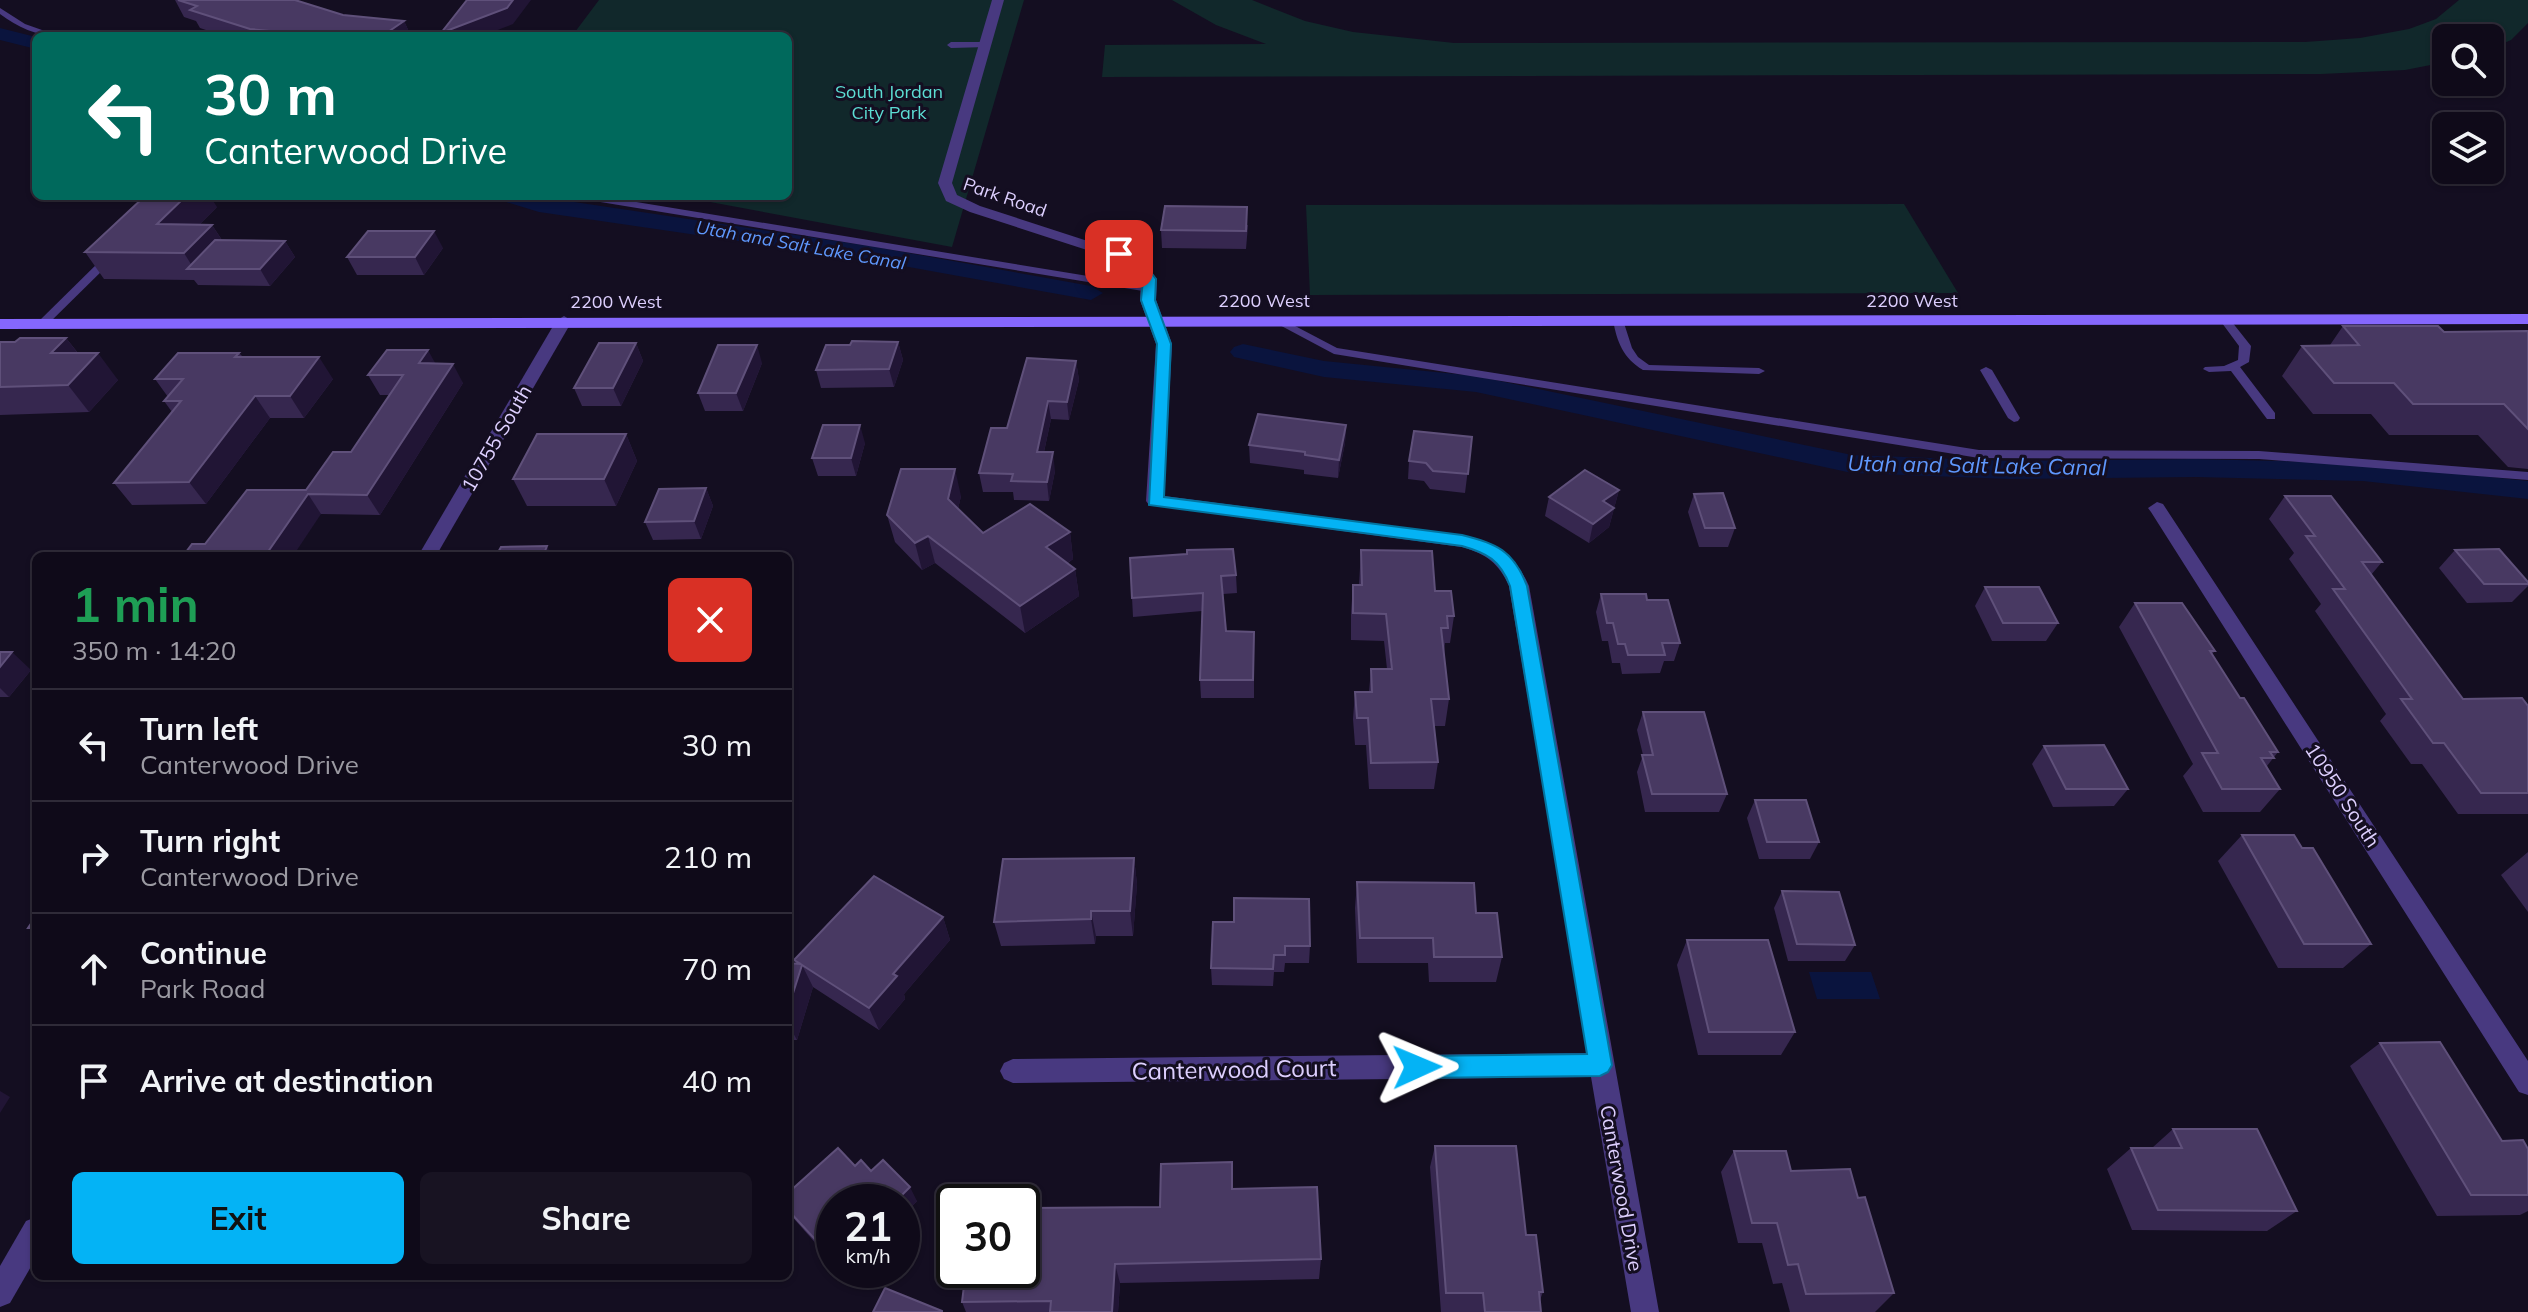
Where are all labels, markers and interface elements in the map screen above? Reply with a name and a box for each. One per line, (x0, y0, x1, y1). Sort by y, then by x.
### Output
map controls (2432, 24, 2504, 184)
button: search (2432, 24, 2504, 96)
text: 30 m (204, 59, 337, 129)
icon: left (72, 64, 176, 168)
park label: South Jordan City Park (835, 80, 943, 124)
button: layers (2432, 112, 2504, 184)
text: Canterwood Drive (204, 128, 507, 173)
street label: Park Road (960, 172, 1050, 222)
water label: Utah and Salt Lake Canal (695, 215, 908, 275)
pin (1085, 220, 1153, 288)
icon: arrive (1097, 232, 1141, 276)
street label: 2200 West (1218, 289, 1310, 312)
street label: 2200 West (1866, 289, 1958, 312)
street label: 2200 West (570, 290, 662, 313)
street label: 10755 South (455, 380, 537, 496)
water label: Utah and Salt Lake Canal (1847, 449, 2108, 481)
text: 1 min (72, 574, 199, 634)
button: close (668, 578, 752, 662)
text: 350 m · 14:20 (72, 634, 236, 667)
text: Turn left (140, 710, 258, 748)
icon: left (72, 723, 116, 767)
text: 30 m (682, 726, 752, 764)
street label: 10950 South (2300, 738, 2386, 852)
text: Canterwood Drive (140, 748, 359, 781)
text: Turn right (140, 822, 280, 860)
icon: right (72, 835, 116, 879)
text: 210 m (664, 838, 752, 876)
text: Canterwood Drive (140, 860, 359, 893)
text: Continue (140, 934, 267, 972)
icon: ahead (72, 947, 116, 991)
text: 70 m (682, 950, 752, 988)
text: Park Road (140, 972, 265, 1005)
position arrow (1375, 1025, 1459, 1109)
street label: Canterwood Court (1131, 1052, 1337, 1086)
icon: arrive (72, 1059, 116, 1103)
text: Arrive at destination (140, 1062, 434, 1100)
text: 40 m (682, 1062, 752, 1100)
street label: Canterwood Drive (1595, 1103, 1649, 1273)
button: Exit (72, 1172, 404, 1264)
button: Share (420, 1172, 752, 1264)
speed limit sign: 30 (936, 1184, 1040, 1288)
text: 21 (844, 1201, 892, 1251)
text: km/h (845, 1243, 891, 1268)

